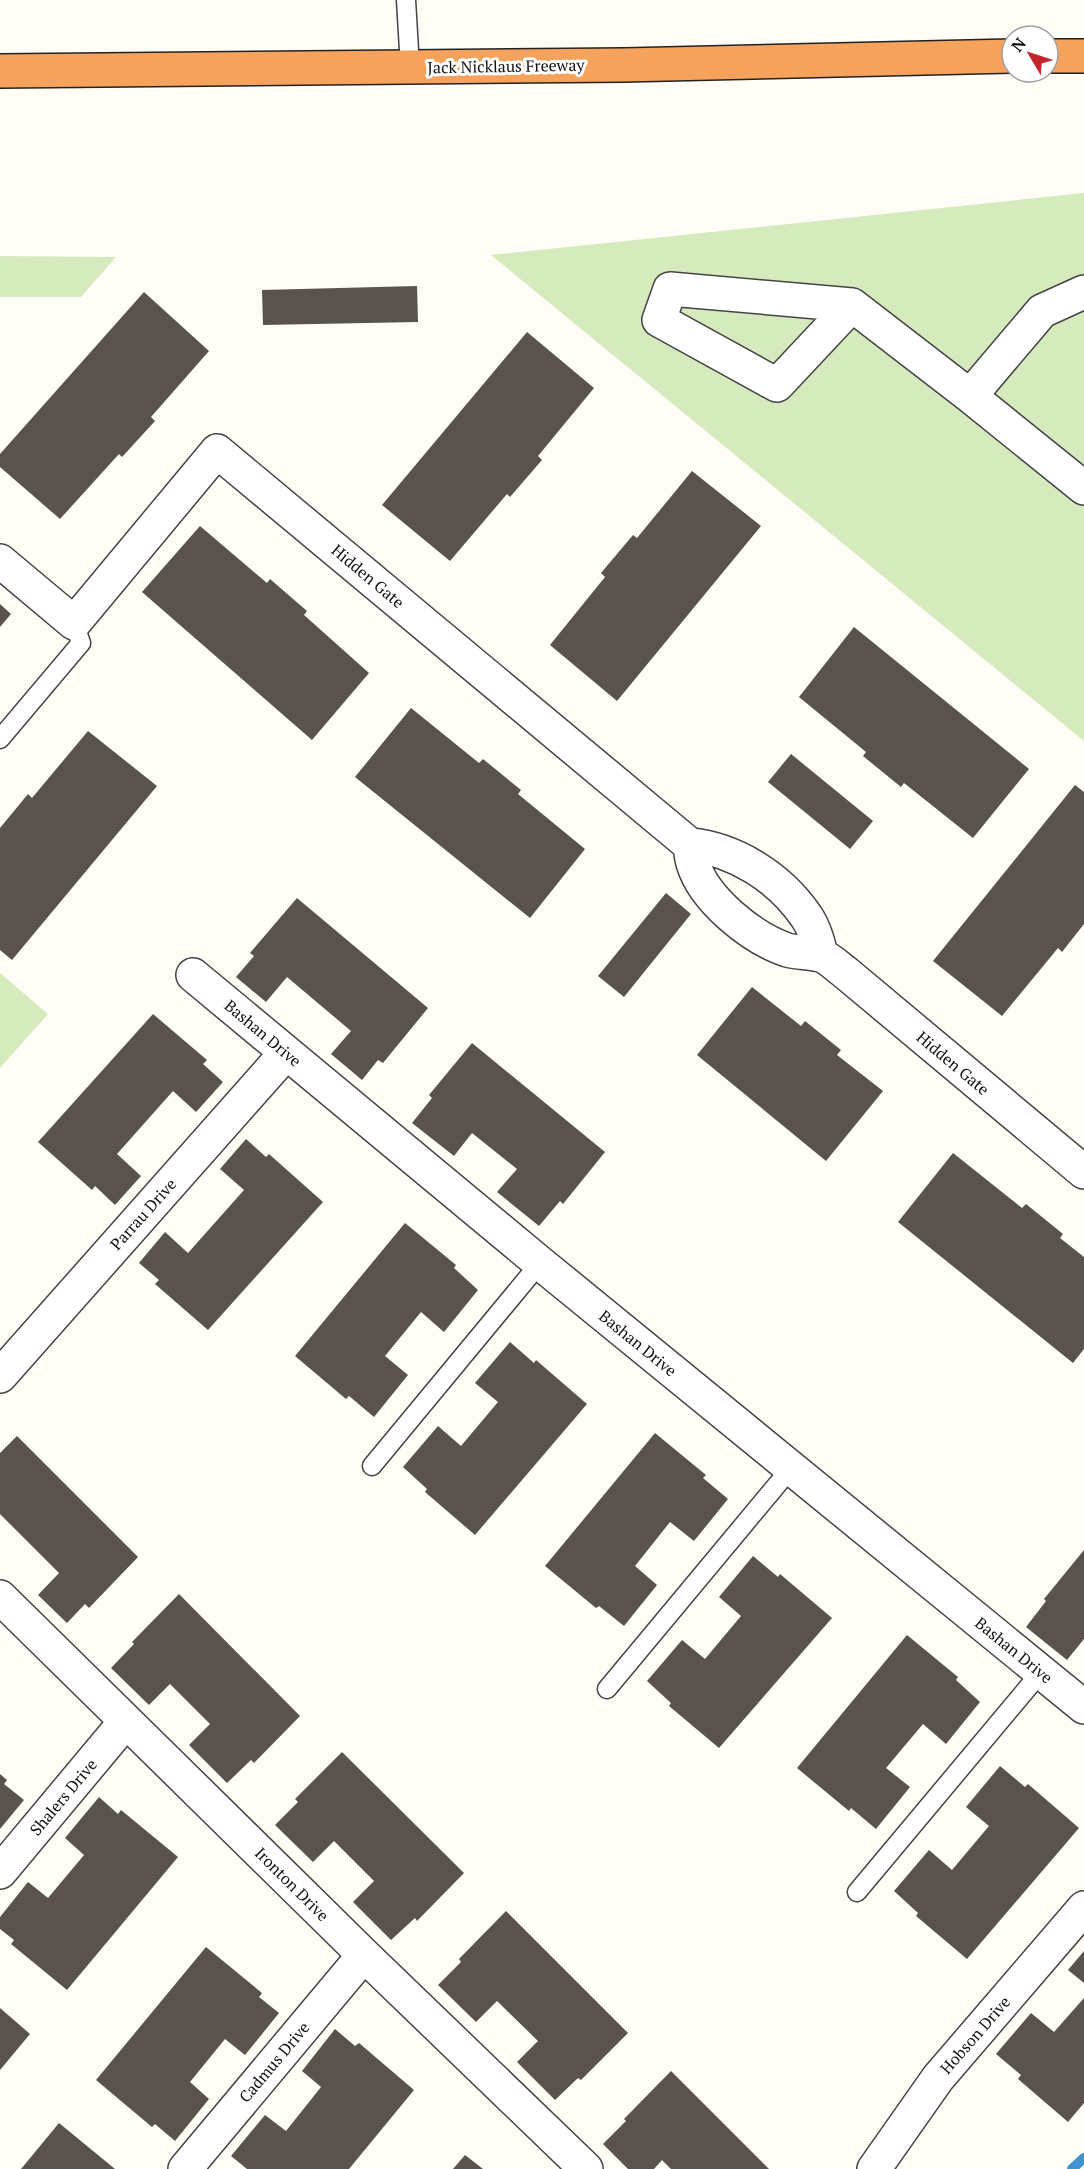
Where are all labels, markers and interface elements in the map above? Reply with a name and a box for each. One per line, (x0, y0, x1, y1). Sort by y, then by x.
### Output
north arrow (1000, 24, 1060, 84)
text: N (1006, 33, 1031, 56)
street label: Jack Nicklaus Freeway (427, 54, 586, 78)
street label: Hidden Gate (327, 539, 409, 613)
street label: Bashan Drive (220, 994, 306, 1072)
street label: Hidden Gate (912, 1026, 994, 1100)
street label: Parrau Drive (105, 1173, 181, 1255)
street label: Bashan Drive (595, 1305, 681, 1381)
street label: Bashan Drive (971, 1612, 1057, 1688)
street label: Shalers Drive (24, 1754, 102, 1840)
street label: Ironton Drive (250, 1842, 334, 1926)
street label: Hobson Drive (935, 1991, 1015, 2079)
street label: Cadmus Drive (234, 2017, 314, 2107)

